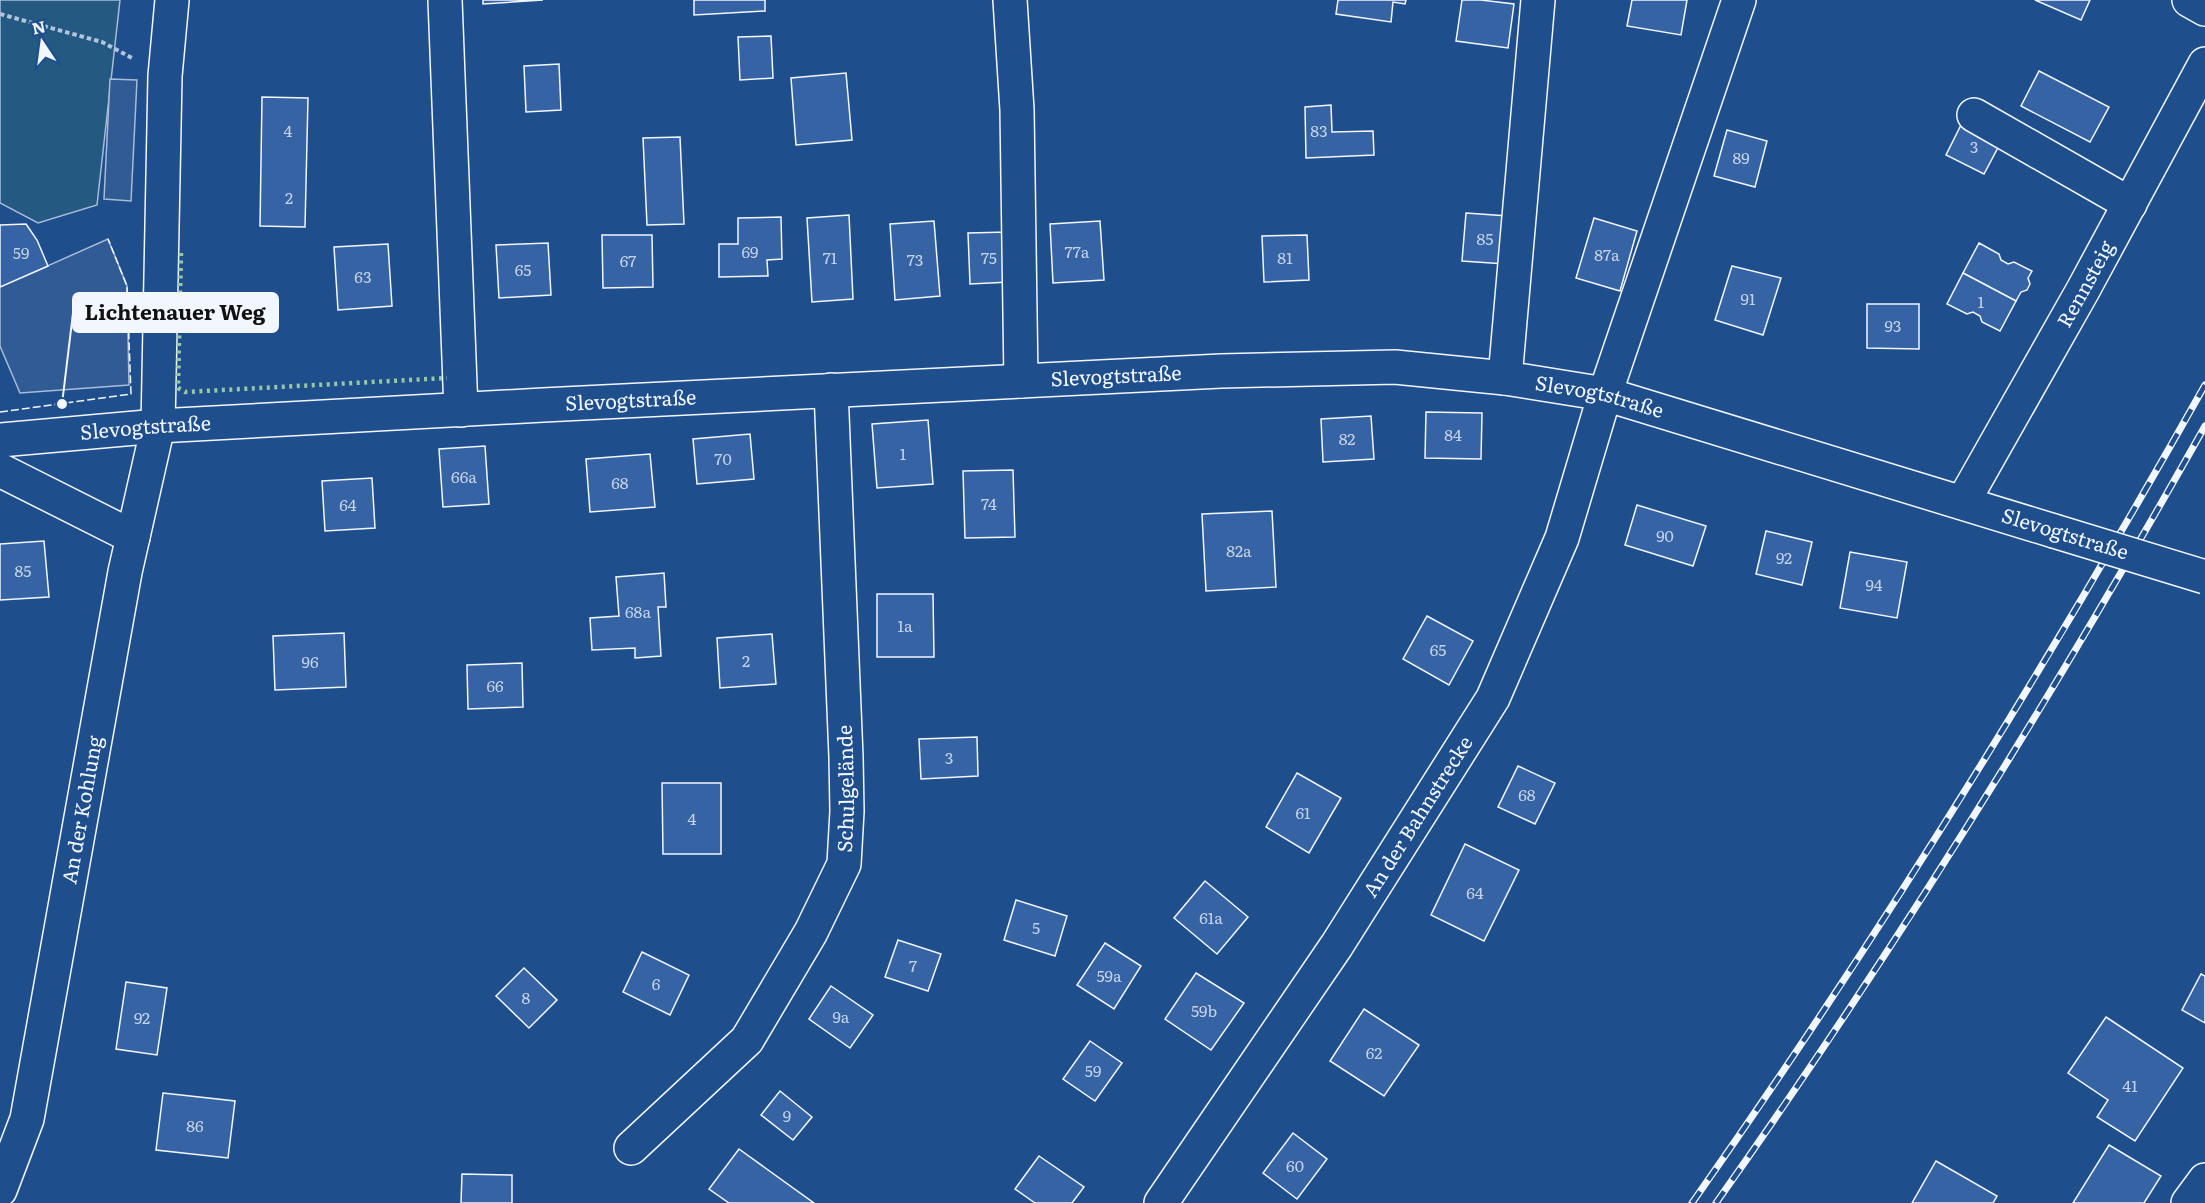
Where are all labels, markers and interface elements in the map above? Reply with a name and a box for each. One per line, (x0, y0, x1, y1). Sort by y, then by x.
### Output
north arrow (12, 12, 72, 72)
text: N (29, 13, 48, 40)
house number: 4 (284, 118, 293, 142)
house number: 83 (1310, 118, 1328, 142)
house number: 3 (1970, 134, 1978, 158)
house number: 89 (1732, 145, 1750, 169)
house number: 2 (285, 185, 293, 209)
house number: 85 (1477, 226, 1493, 250)
street label: Rennsteig (2048, 234, 2120, 332)
house number: 69 (742, 239, 758, 263)
house number: 77a (1065, 239, 1090, 263)
house number: 59 (13, 240, 29, 264)
house number: 87a (1594, 242, 1620, 266)
house number: 71 (823, 245, 838, 269)
house number: 75 (981, 245, 997, 269)
house number: 81 (1277, 245, 1293, 269)
house number: 73 (907, 247, 923, 271)
house number: 67 (620, 248, 636, 272)
house number: 65 (515, 257, 531, 281)
house number: 63 (354, 264, 372, 288)
house number: 91 (1741, 286, 1756, 310)
house number: 1 (1978, 289, 1985, 313)
callout: Lichtenauer Weg (73, 293, 278, 332)
text: Lichtenauer Weg (85, 295, 266, 326)
house number: 93 (1884, 313, 1902, 337)
street label: Slevogtstraße (1050, 356, 1182, 393)
street label: Slevogtstraße (1533, 366, 1668, 424)
street label: Slevogtstraße (564, 380, 697, 417)
street label: Slevogtstraße (79, 406, 212, 446)
house number: 84 (1444, 422, 1462, 446)
house number: 82 (1339, 426, 1355, 450)
house number: 1 (900, 441, 907, 465)
house number: 70 (714, 446, 732, 470)
house number: 66a (451, 464, 477, 488)
house number: 68 (611, 470, 629, 494)
house number: 74 (981, 491, 997, 515)
house number: 64 (339, 492, 357, 516)
street label: Slevogtstraße (1999, 499, 2133, 566)
house number: 90 (1656, 523, 1674, 547)
house number: 82a (1226, 538, 1252, 562)
house number: 92 (1776, 545, 1792, 569)
house number: 85 (15, 558, 31, 582)
house number: 94 (1865, 572, 1883, 596)
house number: 68a (625, 599, 651, 623)
house number: 1a (897, 613, 913, 637)
house number: 65 (1430, 637, 1446, 661)
house number: 2 (742, 648, 750, 672)
house number: 96 (302, 649, 319, 673)
house number: 66 (486, 673, 504, 697)
street label: Schulgelände (828, 724, 860, 853)
street label: An der Bahnstrecke (1354, 729, 1479, 902)
street label: An der Kohlung (52, 732, 109, 886)
house number: 3 (945, 745, 953, 769)
house number: 68 (1518, 782, 1536, 806)
house number: 61 (1295, 800, 1311, 824)
house number: 4 (688, 806, 697, 830)
house number: 64 (1466, 880, 1484, 904)
house number: 61a (1199, 905, 1223, 929)
house number: 5 (1032, 915, 1040, 939)
house number: 7 (909, 953, 917, 977)
house number: 59a (1096, 963, 1122, 987)
house number: 6 (652, 971, 661, 995)
house number: 8 (522, 985, 531, 1009)
house number: 59b (1191, 998, 1217, 1022)
house number: 9a (833, 1004, 850, 1028)
house number: 92 (134, 1005, 150, 1029)
house number: 62 (1366, 1040, 1382, 1064)
house number: 59 (1085, 1058, 1101, 1082)
house number: 41 (2122, 1073, 2138, 1097)
house number: 9 (783, 1103, 791, 1127)
house number: 86 (186, 1113, 204, 1137)
house number: 60 (1286, 1153, 1304, 1177)

